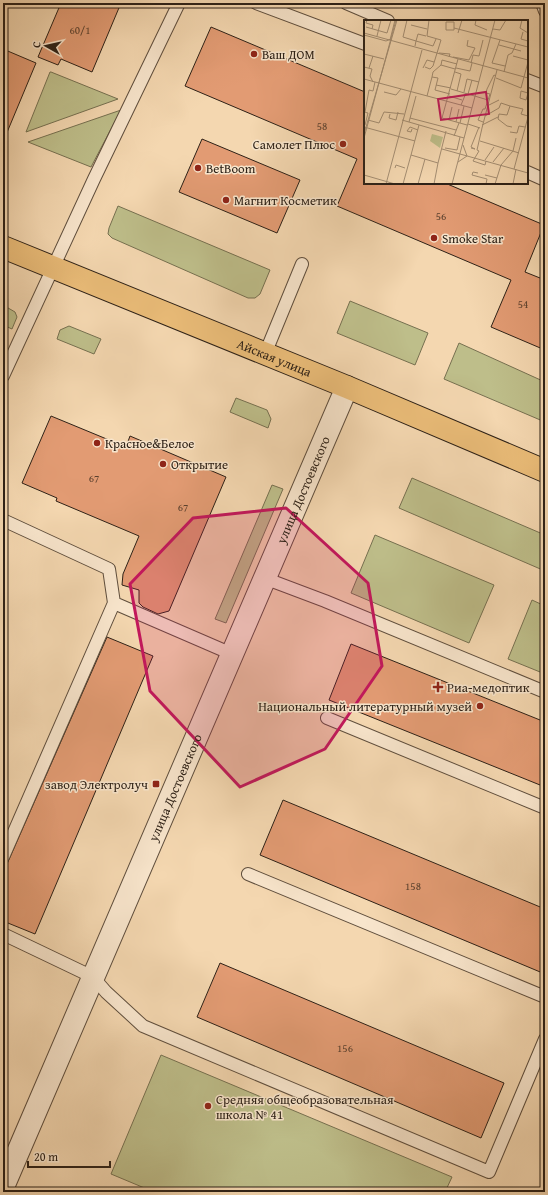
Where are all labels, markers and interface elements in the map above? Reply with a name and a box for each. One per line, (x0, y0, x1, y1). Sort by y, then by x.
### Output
inset map (364, 20, 528, 184)
house number: 60/1 (69, 22, 91, 38)
north arrow (26, 26, 66, 66)
text: С (28, 40, 44, 49)
place label: Ваш ДОМ (262, 45, 315, 64)
marker: Ваш ДОМ (249, 49, 259, 59)
house number: 58 (317, 118, 327, 134)
place label: Самолет Плюс (253, 135, 335, 154)
marker: Самолет Плюс (338, 139, 348, 149)
place label: BetBoom (206, 159, 256, 178)
marker: BetBoom (193, 163, 203, 173)
place label: Магнит Косметик (234, 191, 337, 210)
marker: Магнит Косметик (221, 195, 231, 205)
house number: 56 (436, 208, 446, 224)
place label: Smoke Star (442, 229, 504, 248)
marker: Smoke Star (429, 233, 439, 243)
house number: 54 (518, 296, 528, 312)
street label: Айская улица (234, 334, 315, 382)
street label: улица Достоевского (271, 433, 335, 548)
place label: Красное&Белое (105, 434, 194, 453)
marker: Красное&Белое (92, 438, 102, 448)
place label: Открытие (171, 455, 228, 474)
marker: Открытие (158, 459, 168, 469)
house number: 67 (89, 470, 99, 486)
house number: 67 (178, 499, 188, 515)
place label: Риа-медоптик (447, 678, 530, 697)
marker: Риа-медоптик (432, 681, 444, 693)
place label: Национальный литературный музей (258, 697, 472, 716)
marker: Национальный литературный музей (475, 701, 485, 711)
street label: улица Достоевского (143, 730, 207, 845)
place label: завод Электролуч (45, 775, 148, 794)
marker: завод Электролуч (151, 779, 161, 789)
house number: 158 (405, 878, 421, 894)
house number: 156 (337, 1040, 353, 1056)
place label: Средняя общеобразовательная школа № 41 (216, 1090, 394, 1124)
marker: Средняя общеобразовательная школа № 41 (203, 1101, 213, 1111)
scale bar (28, 1143, 110, 1169)
text: 20 m (34, 1148, 58, 1165)

